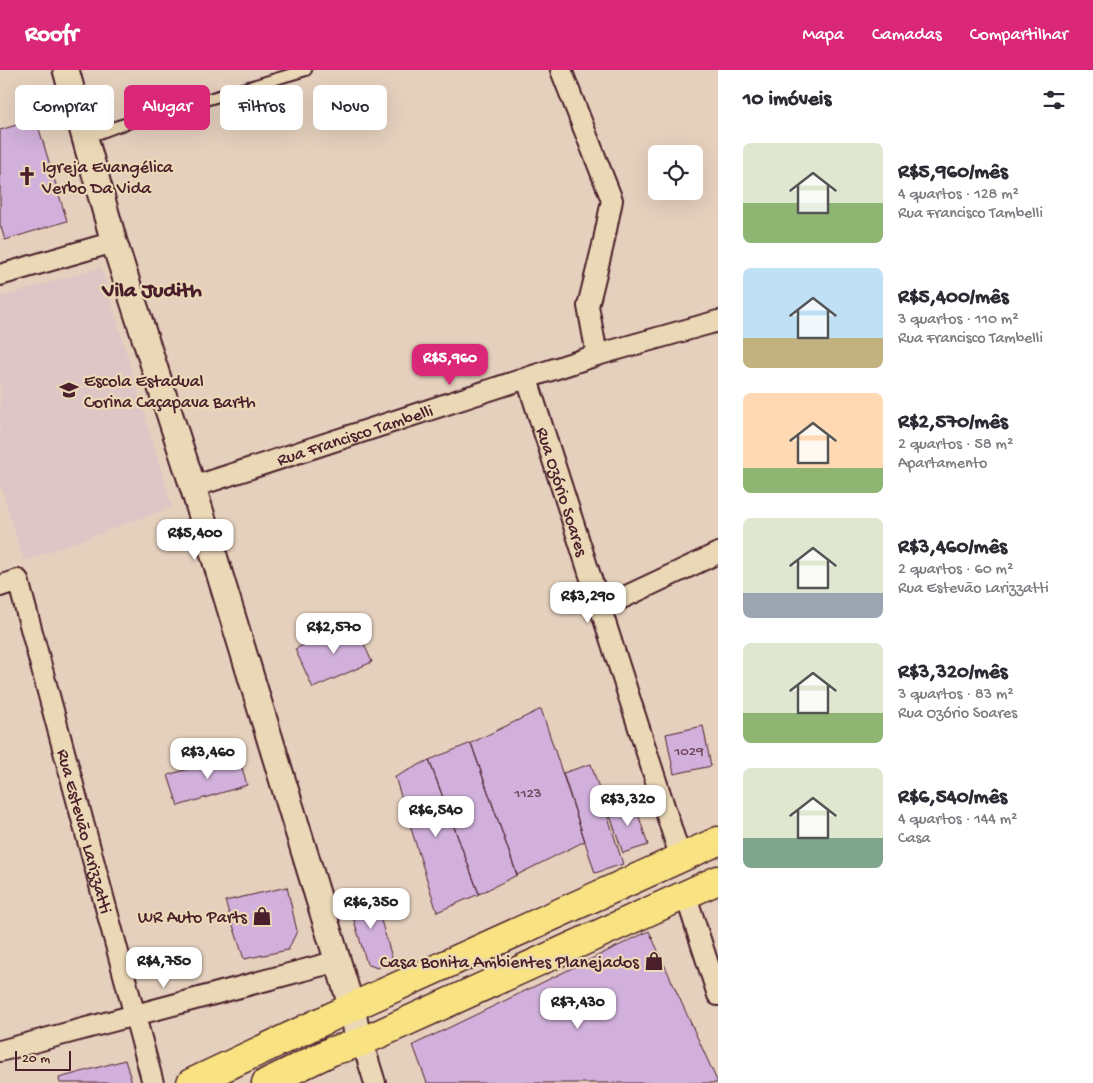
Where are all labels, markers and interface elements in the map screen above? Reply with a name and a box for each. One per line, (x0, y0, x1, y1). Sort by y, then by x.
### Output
text: Roofr (25, 21, 78, 50)
text: Mapa (803, 25, 844, 46)
text: Camadas (872, 25, 942, 46)
text: Compartilhar (970, 25, 1068, 46)
chip: Comprar (15, 85, 114, 130)
chip: Alugar (124, 85, 210, 130)
chip: Filtros (220, 85, 303, 130)
chip: Novo (313, 85, 387, 130)
icon: filters (1040, 86, 1068, 114)
text: 10 imóveis (743, 88, 831, 113)
map controls (648, 145, 703, 200)
button: locate (648, 145, 703, 200)
place label: Igreja Evangélica Verbo Da Vida (41, 158, 174, 200)
text: R$5,960/mês (898, 161, 1008, 186)
icon: home (783, 163, 843, 223)
church icon: Igreja Evangélica Verbo Da Vida (16, 165, 38, 187)
text: 4 quartos · 128 m² (898, 186, 1019, 205)
text: Rua Francisco Tambelli (898, 205, 1043, 224)
district label: Vila Judith (101, 279, 202, 305)
text: R$5,400/mês (898, 286, 1008, 311)
icon: home (783, 288, 843, 348)
text: 3 quartos · 110 m² (898, 311, 1019, 330)
text: Rua Francisco Tambelli (898, 330, 1043, 349)
pin: R$5,960 (404, 344, 496, 386)
text: R$5,960 (423, 350, 477, 369)
place label: Escola Estadual Corina Caçapava Barth (84, 372, 256, 414)
school or university icon: Escola Estadual Corina Caçapava Barth (58, 379, 80, 401)
street label: Rua Francisco Tambelli (275, 401, 436, 472)
text: R$2,570/mês (898, 411, 1008, 436)
icon: home (783, 413, 843, 473)
street label: Rua Ozório Soares (530, 425, 592, 561)
text: 2 quartos · 58 m² (898, 436, 1013, 455)
text: Apartamento (898, 455, 987, 474)
pin: R$5,400 (149, 518, 241, 561)
text: R$5,400 (168, 525, 222, 544)
text: R$3,460/mês (898, 536, 1007, 561)
icon: home (783, 538, 843, 598)
text: 2 quartos · 60 m² (898, 561, 1013, 580)
text: Rua Estevão Larizzatti (898, 580, 1049, 599)
pin: R$3,290 (542, 582, 634, 624)
text: R$3,290 (561, 588, 615, 607)
pin: R$2,570 (288, 612, 380, 655)
text: R$2,570 (307, 619, 361, 638)
text: R$3,320/mês (898, 661, 1008, 686)
icon: home (783, 663, 843, 723)
text: 3 quartos · 83 m² (898, 686, 1014, 705)
text: Rua Ozório Soares (898, 705, 1017, 724)
pin: R$3,460 (162, 738, 254, 780)
house number: 1029 (673, 743, 704, 761)
text: R$3,460 (181, 744, 235, 763)
street label: Rua Estevão Larizzatti (51, 747, 115, 916)
pin: R$3,320 (582, 784, 674, 827)
house number: 1123 (513, 785, 542, 803)
text: R$6,540/mês (898, 786, 1007, 811)
icon: home (783, 788, 843, 848)
text: R$3,320 (601, 791, 655, 810)
pin: R$6,540 (390, 796, 482, 838)
text: R$6,540 (409, 802, 463, 821)
text: 4 quartos · 144 m² (898, 811, 1017, 830)
text: Casa (898, 830, 930, 849)
pin: R$6,350 (325, 888, 417, 930)
text: R$6,350 (344, 894, 398, 913)
shop icon: WR Auto Parts (251, 905, 273, 927)
place label: WR Auto Parts (138, 908, 248, 929)
pin: R$4,750 (118, 946, 210, 989)
shop icon: Casa Bonita Ambientes Planejados (643, 950, 665, 972)
text: R$4,750 (137, 953, 191, 972)
place label: Casa Bonita Ambientes Planejados (380, 953, 640, 974)
pin: R$7,430 (532, 988, 624, 1030)
text: R$7,430 (551, 994, 605, 1013)
scale bar (15, 1048, 71, 1071)
text: 20 m (22, 1051, 50, 1068)

